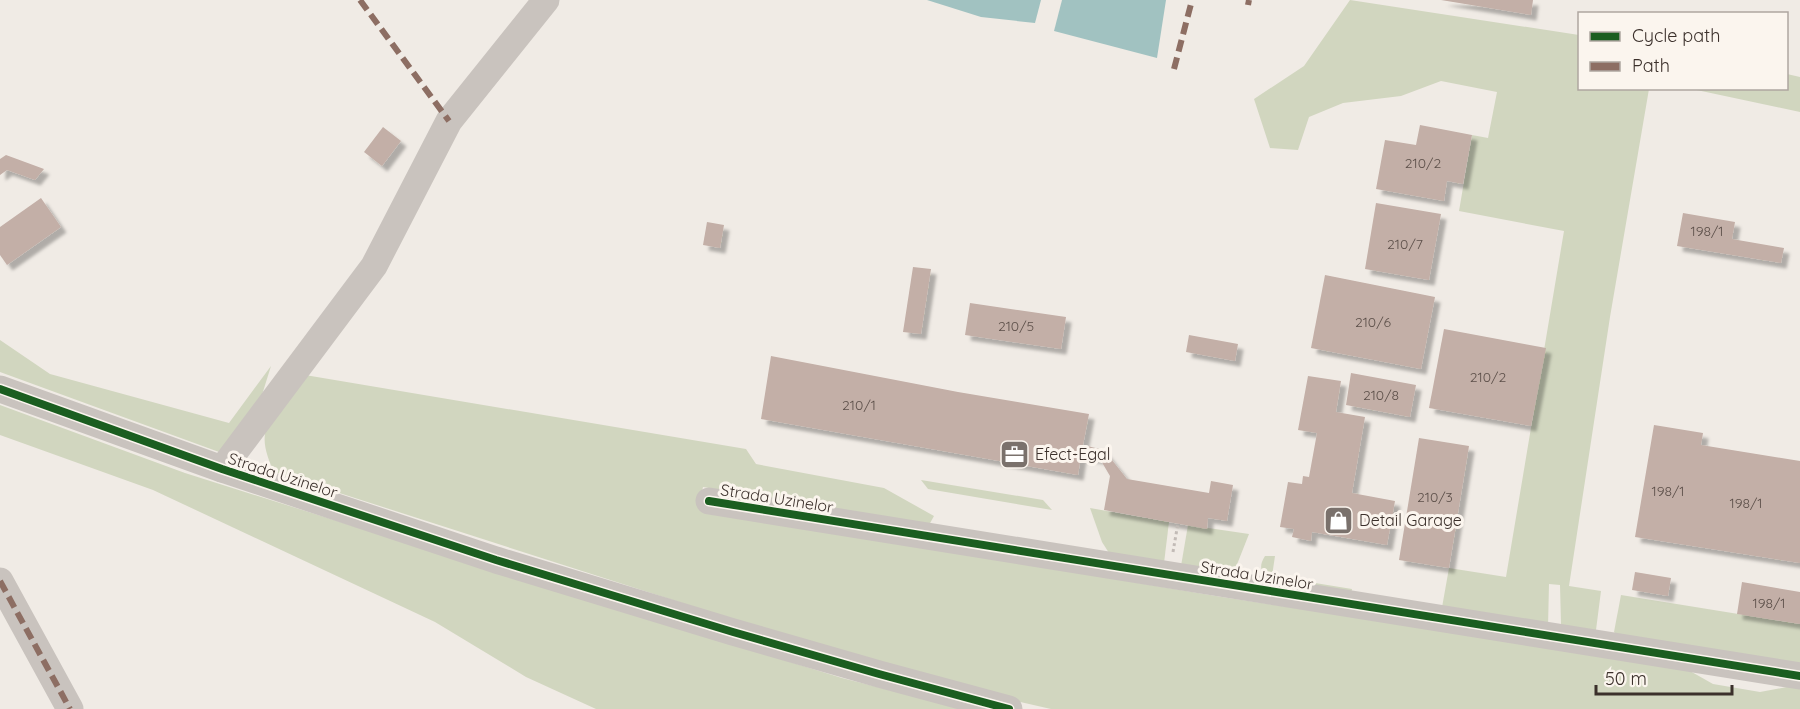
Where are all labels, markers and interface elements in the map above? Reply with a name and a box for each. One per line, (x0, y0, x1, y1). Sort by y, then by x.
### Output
legend (1578, 12, 1788, 90)
text: Cycle path (1632, 24, 1720, 47)
text: Path (1632, 54, 1670, 77)
house number: 210/2 (1405, 154, 1441, 172)
house number: 198/1 (1690, 222, 1724, 240)
house number: 210/7 (1387, 235, 1423, 253)
house number: 210/6 (1355, 313, 1392, 331)
house number: 210/5 (998, 317, 1034, 335)
house number: 210/2 (1470, 368, 1506, 386)
house number: 210/8 (1363, 386, 1399, 404)
house number: 210/1 (842, 396, 876, 414)
office icon: Efect-Egal (998, 438, 1030, 470)
place label: Efect-Egal (1035, 444, 1110, 464)
street label: Strada Uzinelor (226, 448, 340, 502)
street label: Strada Uzinelor (719, 479, 835, 517)
house number: 198/1 (1651, 482, 1685, 500)
house number: 210/3 (1417, 488, 1453, 506)
house number: 198/1 (1729, 494, 1763, 512)
shop icon: Detail Garage (1322, 504, 1354, 536)
place label: Detail Garage (1359, 510, 1462, 530)
street label: Strada Uzinelor (1199, 556, 1315, 594)
house number: 198/1 (1752, 594, 1786, 612)
scale bar (1596, 658, 1732, 696)
text: 50 m (1605, 667, 1647, 690)

